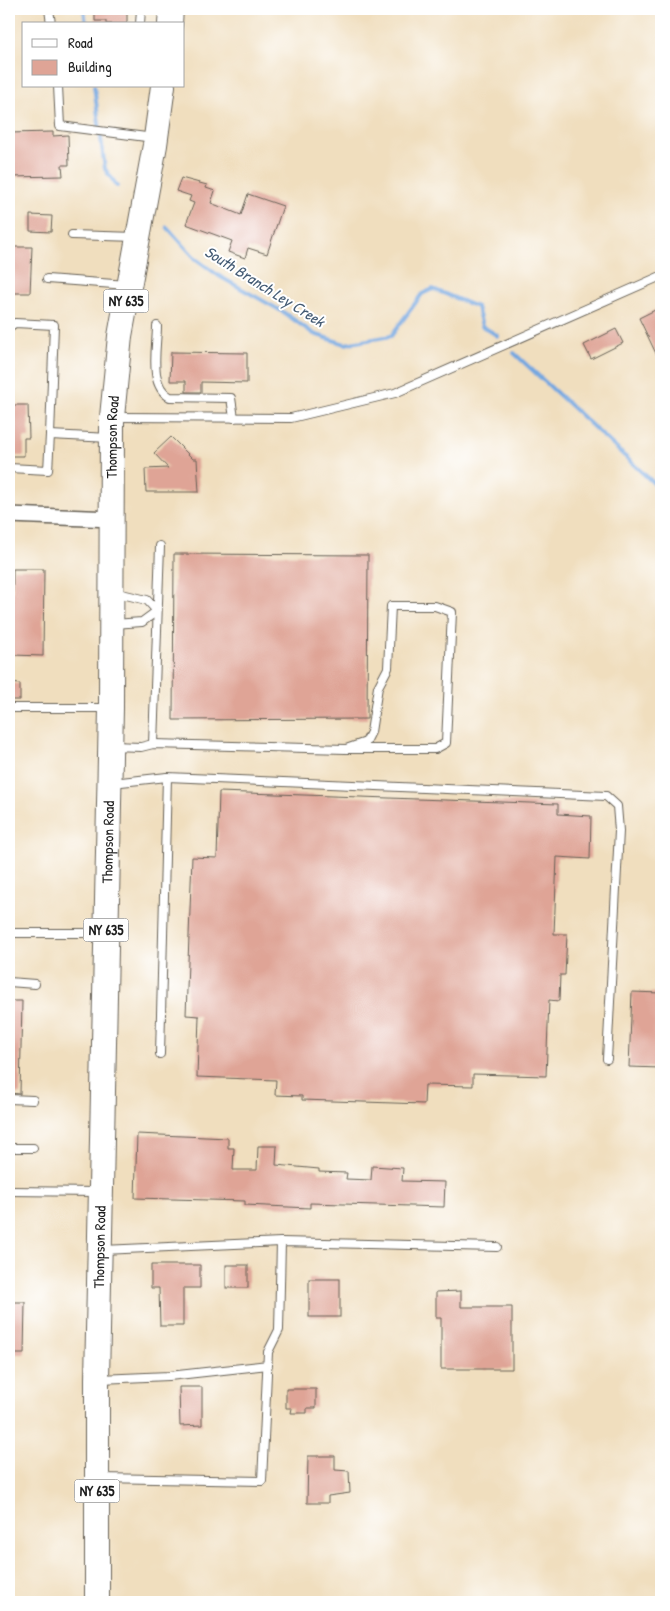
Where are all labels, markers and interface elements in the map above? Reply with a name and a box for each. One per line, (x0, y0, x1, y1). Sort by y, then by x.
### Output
legend (22, 22, 185, 88)
text: Road (68, 32, 93, 53)
text: Building (68, 56, 112, 77)
water label: South Branch Ley Creek (201, 240, 330, 332)
road number: NY 635 (104, 290, 148, 312)
street label: Thompson Road (101, 395, 124, 479)
street label: Thompson Road (96, 800, 119, 884)
road number: NY 635 (84, 918, 128, 942)
street label: Thompson Road (88, 1205, 111, 1289)
road number: NY 635 (74, 1480, 120, 1502)

